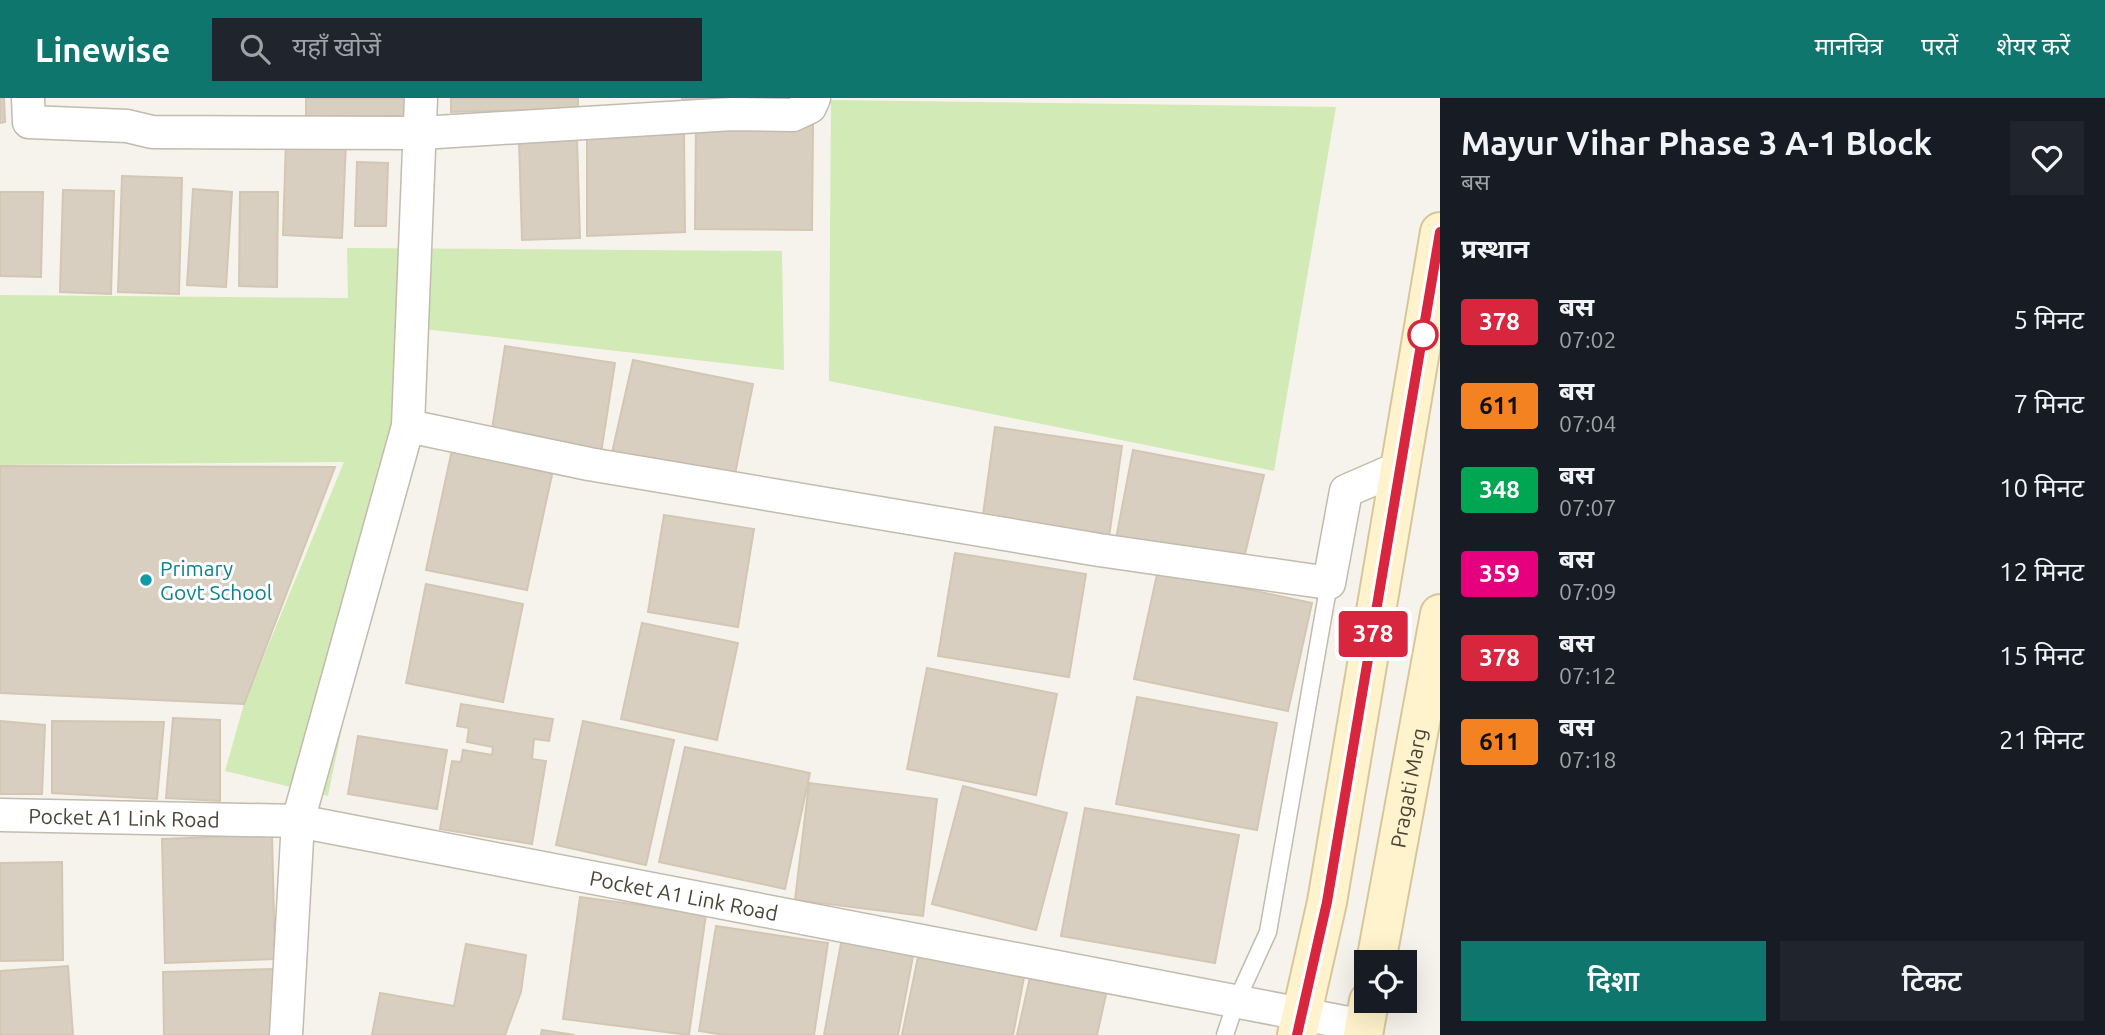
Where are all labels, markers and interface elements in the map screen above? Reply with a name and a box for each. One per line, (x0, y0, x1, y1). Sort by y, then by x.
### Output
search box (212, 18, 702, 81)
icon: search (236, 30, 274, 68)
text: Linewise (35, 31, 170, 68)
text: यहाँ खोजें (292, 32, 381, 61)
text: मानचित्र (1814, 33, 1883, 60)
text: परतें (1921, 33, 1958, 60)
text: शेयर करें (1996, 33, 2070, 60)
button: heart (2010, 121, 2084, 195)
text: Mayur Vihar Phase 3 A-1 Block (1461, 124, 1932, 161)
text: बस (1461, 169, 1490, 194)
text: प्रस्थान (1461, 234, 1529, 263)
text: बस (1559, 292, 1594, 321)
text: 5 मिनट (2014, 305, 2084, 334)
text: 378 (1479, 308, 1520, 335)
unlabelled marker (1408, 320, 1438, 350)
text: 07:02 (1559, 327, 1617, 352)
text: बस (1559, 376, 1594, 405)
text: 7 मिनट (2014, 389, 2084, 418)
text: 611 (1479, 392, 1520, 419)
text: 07:04 (1559, 411, 1617, 436)
text: बस (1559, 460, 1594, 489)
text: 10 मिनट (1999, 473, 2084, 502)
text: 348 (1479, 476, 1520, 503)
text: 07:07 (1559, 495, 1617, 520)
text: बस (1559, 544, 1594, 573)
place label: Primary Govt School (160, 556, 272, 604)
text: 12 मिनट (1999, 557, 2084, 586)
text: 359 (1479, 560, 1520, 587)
marker: Primary Govt School (138, 572, 154, 588)
text: 07:09 (1559, 579, 1617, 604)
line badge: 378 (1333, 611, 1413, 657)
text: 378 (1353, 620, 1393, 647)
text: बस (1559, 628, 1594, 657)
text: 15 मिनट (1999, 641, 2084, 670)
text: 378 (1479, 644, 1520, 671)
text: 07:12 (1559, 663, 1617, 688)
text: बस (1559, 712, 1594, 741)
text: 21 मिनट (1999, 725, 2084, 754)
street label: Pragati Marg (1385, 726, 1431, 850)
text: 611 (1479, 728, 1520, 755)
text: 07:18 (1559, 747, 1617, 772)
street label: Pocket A1 Link Road (28, 804, 220, 831)
street label: Pocket A1 Link Road (588, 865, 780, 925)
button: दिशा (1461, 941, 1766, 1021)
button: टिकट (1780, 941, 2084, 1021)
map controls (1354, 950, 1417, 1013)
button: locate (1354, 950, 1417, 1013)

